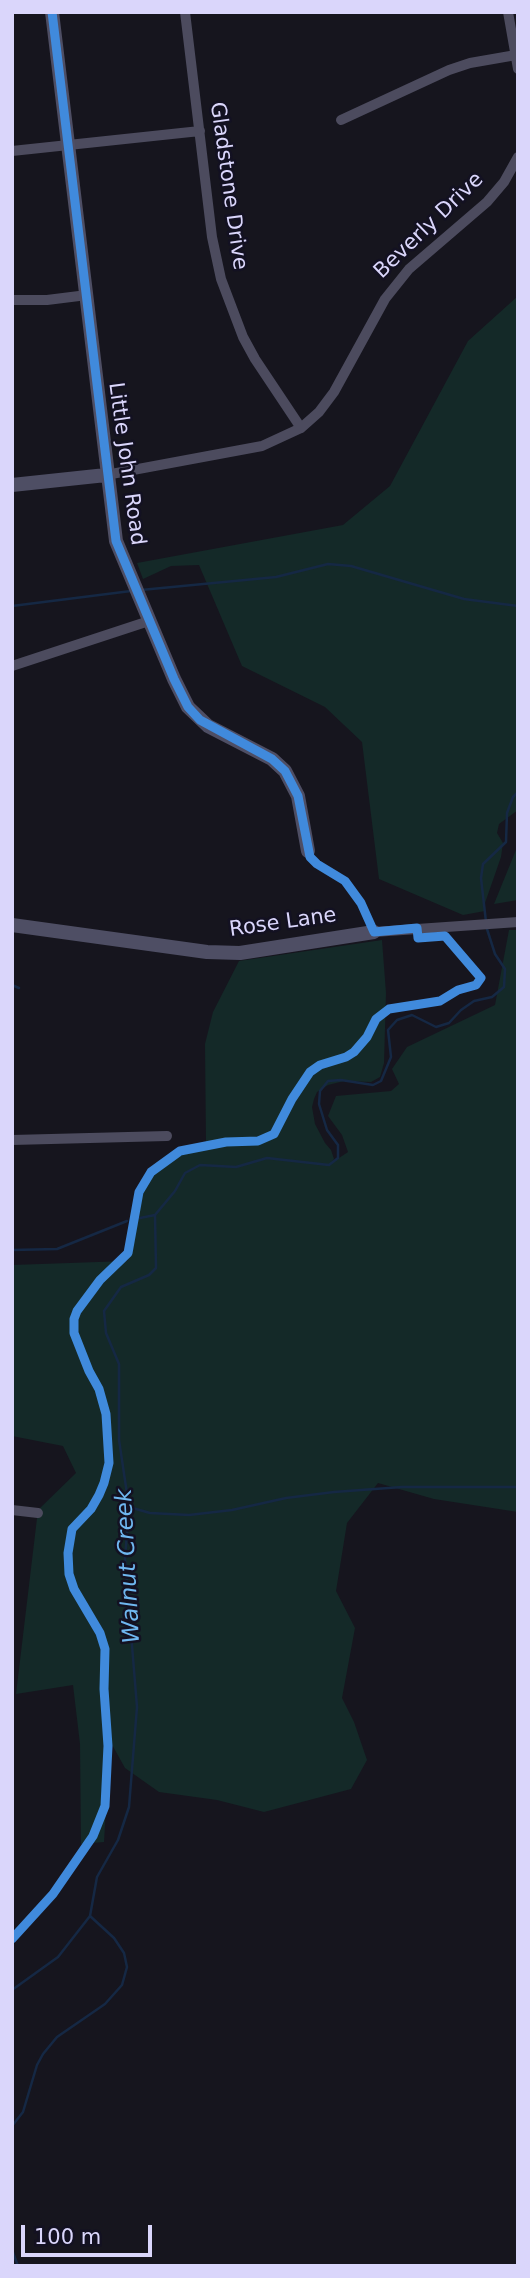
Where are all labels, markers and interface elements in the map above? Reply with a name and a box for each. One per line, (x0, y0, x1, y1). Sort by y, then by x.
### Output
street label: Gladstone Drive (204, 100, 252, 272)
street label: Beverly Drive (369, 168, 489, 284)
street label: Little John Road (102, 381, 150, 547)
street label: Rose Lane (228, 903, 338, 943)
water label: Walnut Creek (111, 1488, 147, 1644)
scale bar (24, 2212, 156, 2256)
text: 100 m (34, 2225, 101, 2249)

